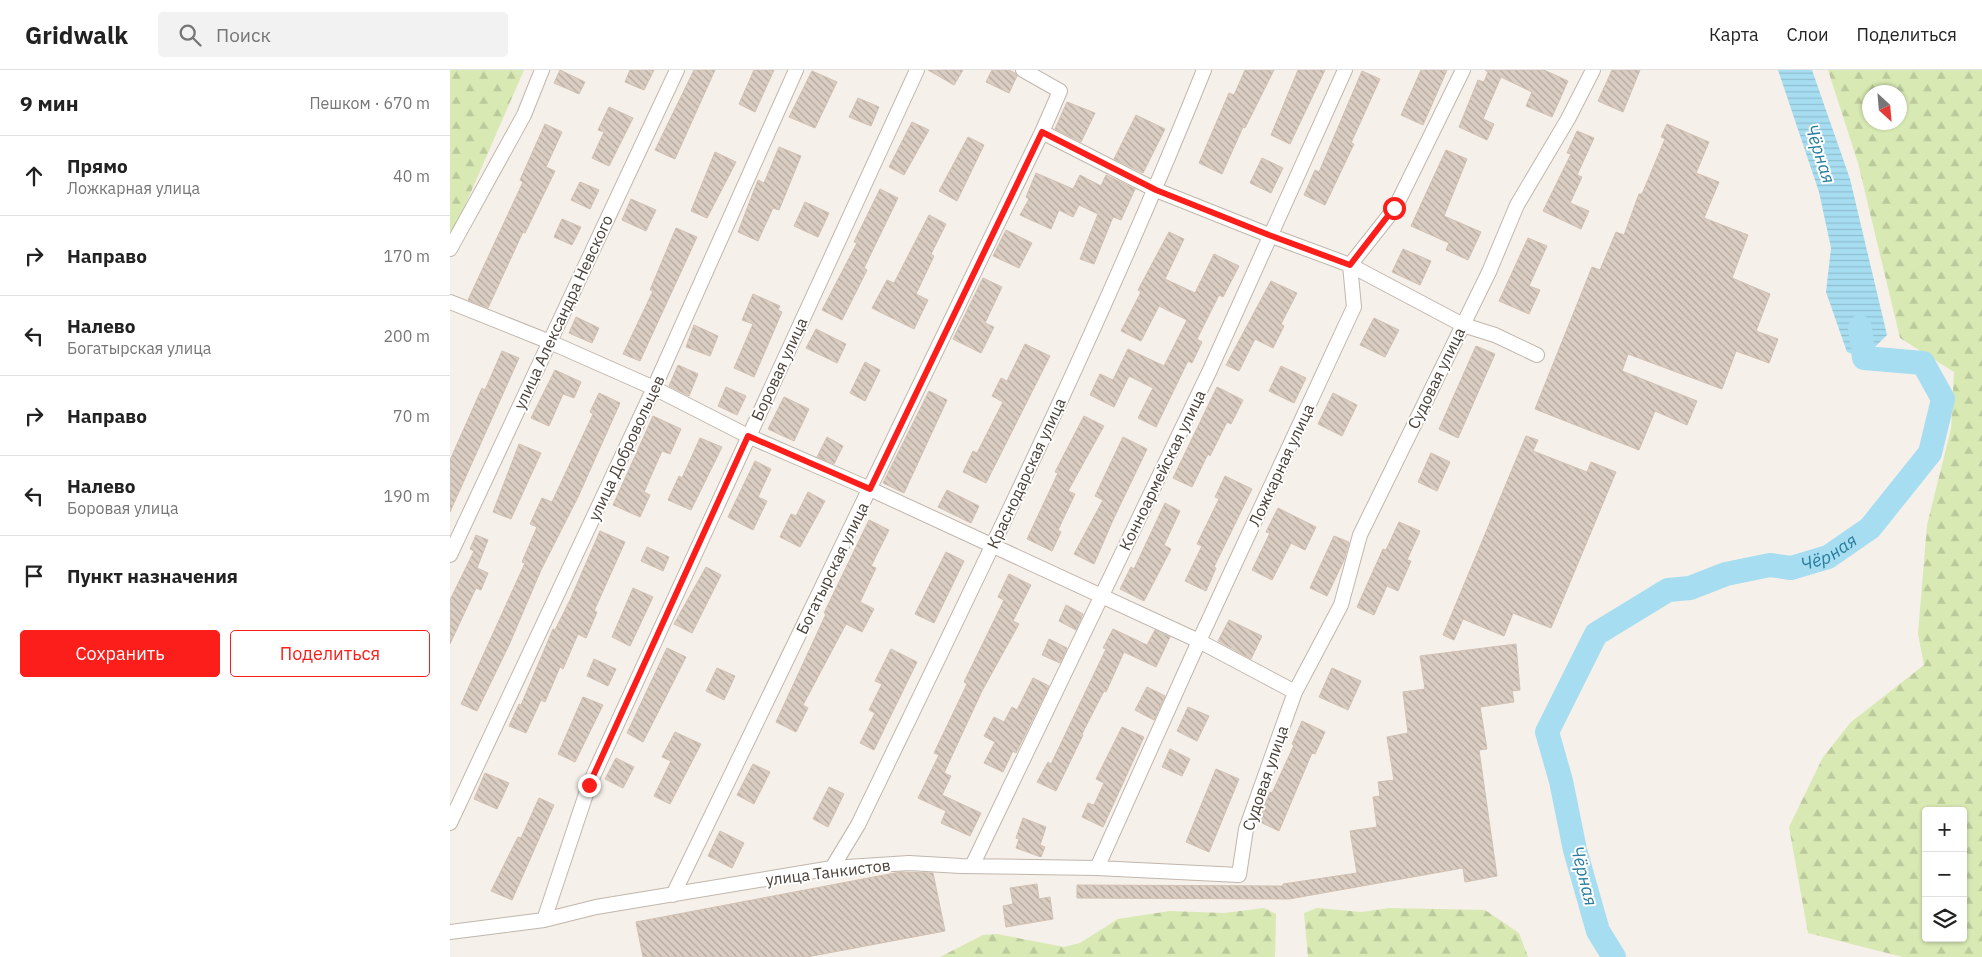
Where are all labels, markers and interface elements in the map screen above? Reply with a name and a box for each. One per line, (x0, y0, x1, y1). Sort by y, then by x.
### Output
search box (158, 12, 508, 57)
text: Gridwalk (25, 19, 128, 51)
icon: search (176, 21, 204, 49)
text: Поиск (216, 23, 271, 47)
text: Карта (1709, 23, 1759, 46)
text: Слои (1787, 23, 1829, 46)
text: Поделиться (1857, 23, 1957, 46)
north arrow (1862, 85, 1907, 130)
text: 9 мин (20, 89, 79, 117)
text: Пешком · 670 m (309, 93, 430, 113)
water label: Чёрная (1800, 121, 1841, 186)
text: Прямо (67, 154, 128, 178)
icon: ahead (20, 162, 48, 190)
text: 40 m (393, 166, 430, 186)
text: Ложкарная улица (67, 178, 200, 198)
route start (1383, 197, 1406, 220)
street label: улица Александра Невского (509, 212, 617, 412)
icon: right (20, 242, 48, 270)
text: Направо (67, 244, 147, 268)
text: 170 m (383, 246, 430, 266)
text: Налево (67, 314, 136, 338)
street label: Боровая улица (746, 314, 812, 424)
icon: left (20, 322, 48, 350)
street label: Судовая улица (1403, 324, 1469, 432)
text: 200 m (383, 326, 430, 346)
text: Богатырская улица (67, 338, 211, 358)
street label: улица Добровольцев (583, 372, 669, 524)
street label: Конноармейская улица (1114, 386, 1210, 553)
street label: Краснодарская улица (982, 394, 1070, 552)
street label: Ложкарная улица (1244, 400, 1318, 530)
icon: right (20, 402, 48, 430)
text: Направо (67, 404, 147, 428)
text: 70 m (393, 406, 430, 426)
text: Налево (67, 474, 136, 498)
icon: left (20, 482, 48, 510)
text: 190 m (383, 486, 430, 506)
text: Боровая улица (67, 498, 178, 518)
street label: Богатырская улица (791, 498, 873, 637)
water label: Чёрная (1798, 528, 1861, 576)
icon: arrive (20, 562, 48, 590)
text: Пункт назначения (67, 564, 238, 588)
button: Сохранить (20, 630, 220, 677)
button: Поделиться (230, 630, 430, 677)
street label: Судовая улица (1238, 722, 1293, 833)
route end (578, 774, 601, 797)
map controls (1922, 807, 1967, 942)
button: + (1922, 807, 1967, 852)
water label: Чёрная (1566, 844, 1603, 908)
button: − (1922, 852, 1967, 897)
street label: улица Танкистов (764, 854, 892, 890)
button: layers (1922, 897, 1967, 942)

